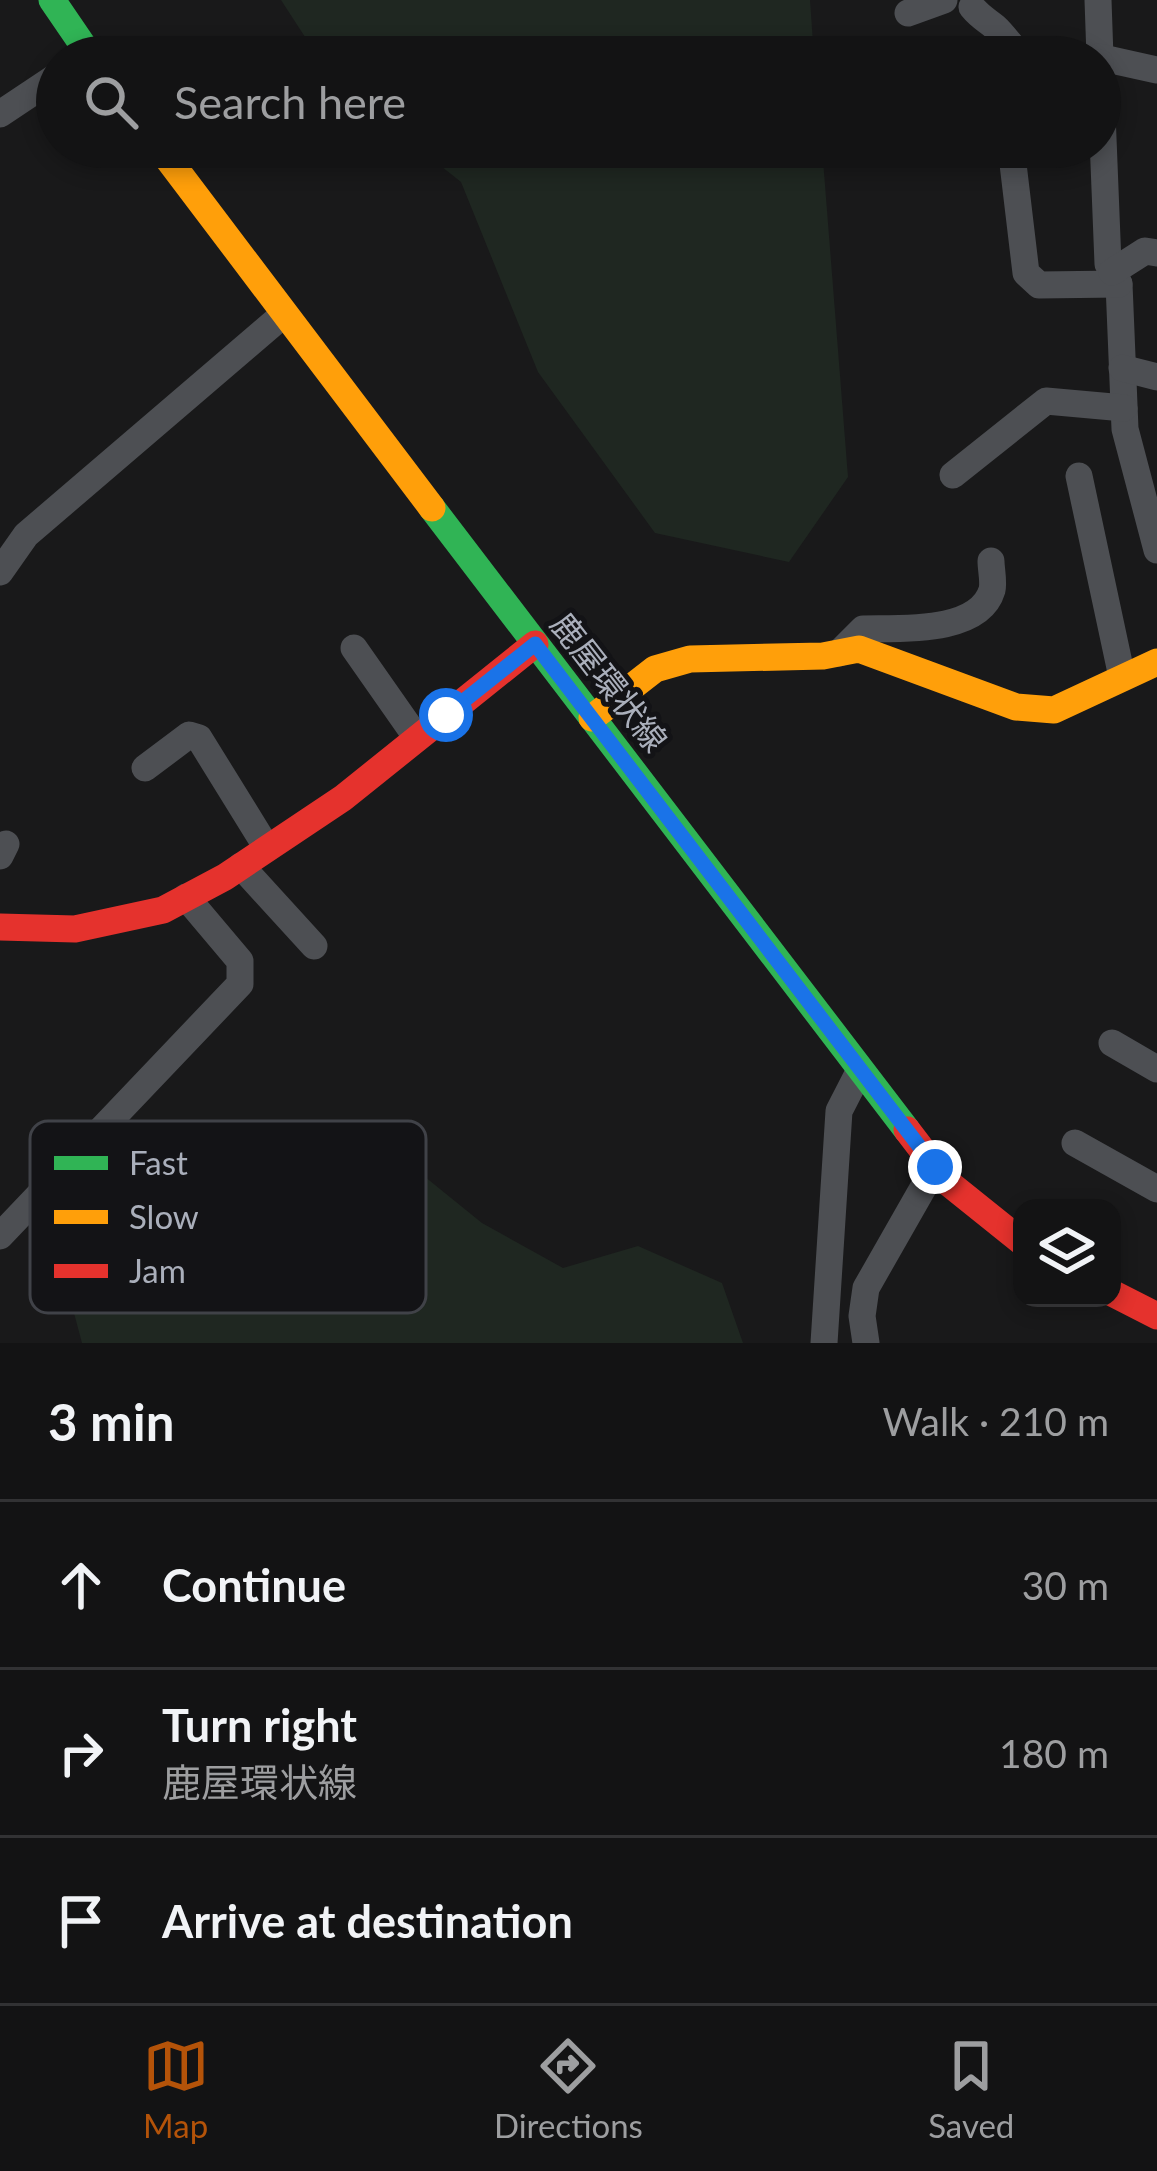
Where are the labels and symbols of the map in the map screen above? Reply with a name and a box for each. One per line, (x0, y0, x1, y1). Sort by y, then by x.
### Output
street label: 鹿屋環状線 (543, 604, 676, 759)
route start (419, 688, 473, 742)
legend (30, 1121, 426, 1313)
route end (908, 1140, 962, 1194)
text: Fast (129, 1142, 188, 1182)
text: Slow (129, 1196, 199, 1236)
text: Jam (129, 1250, 186, 1290)

